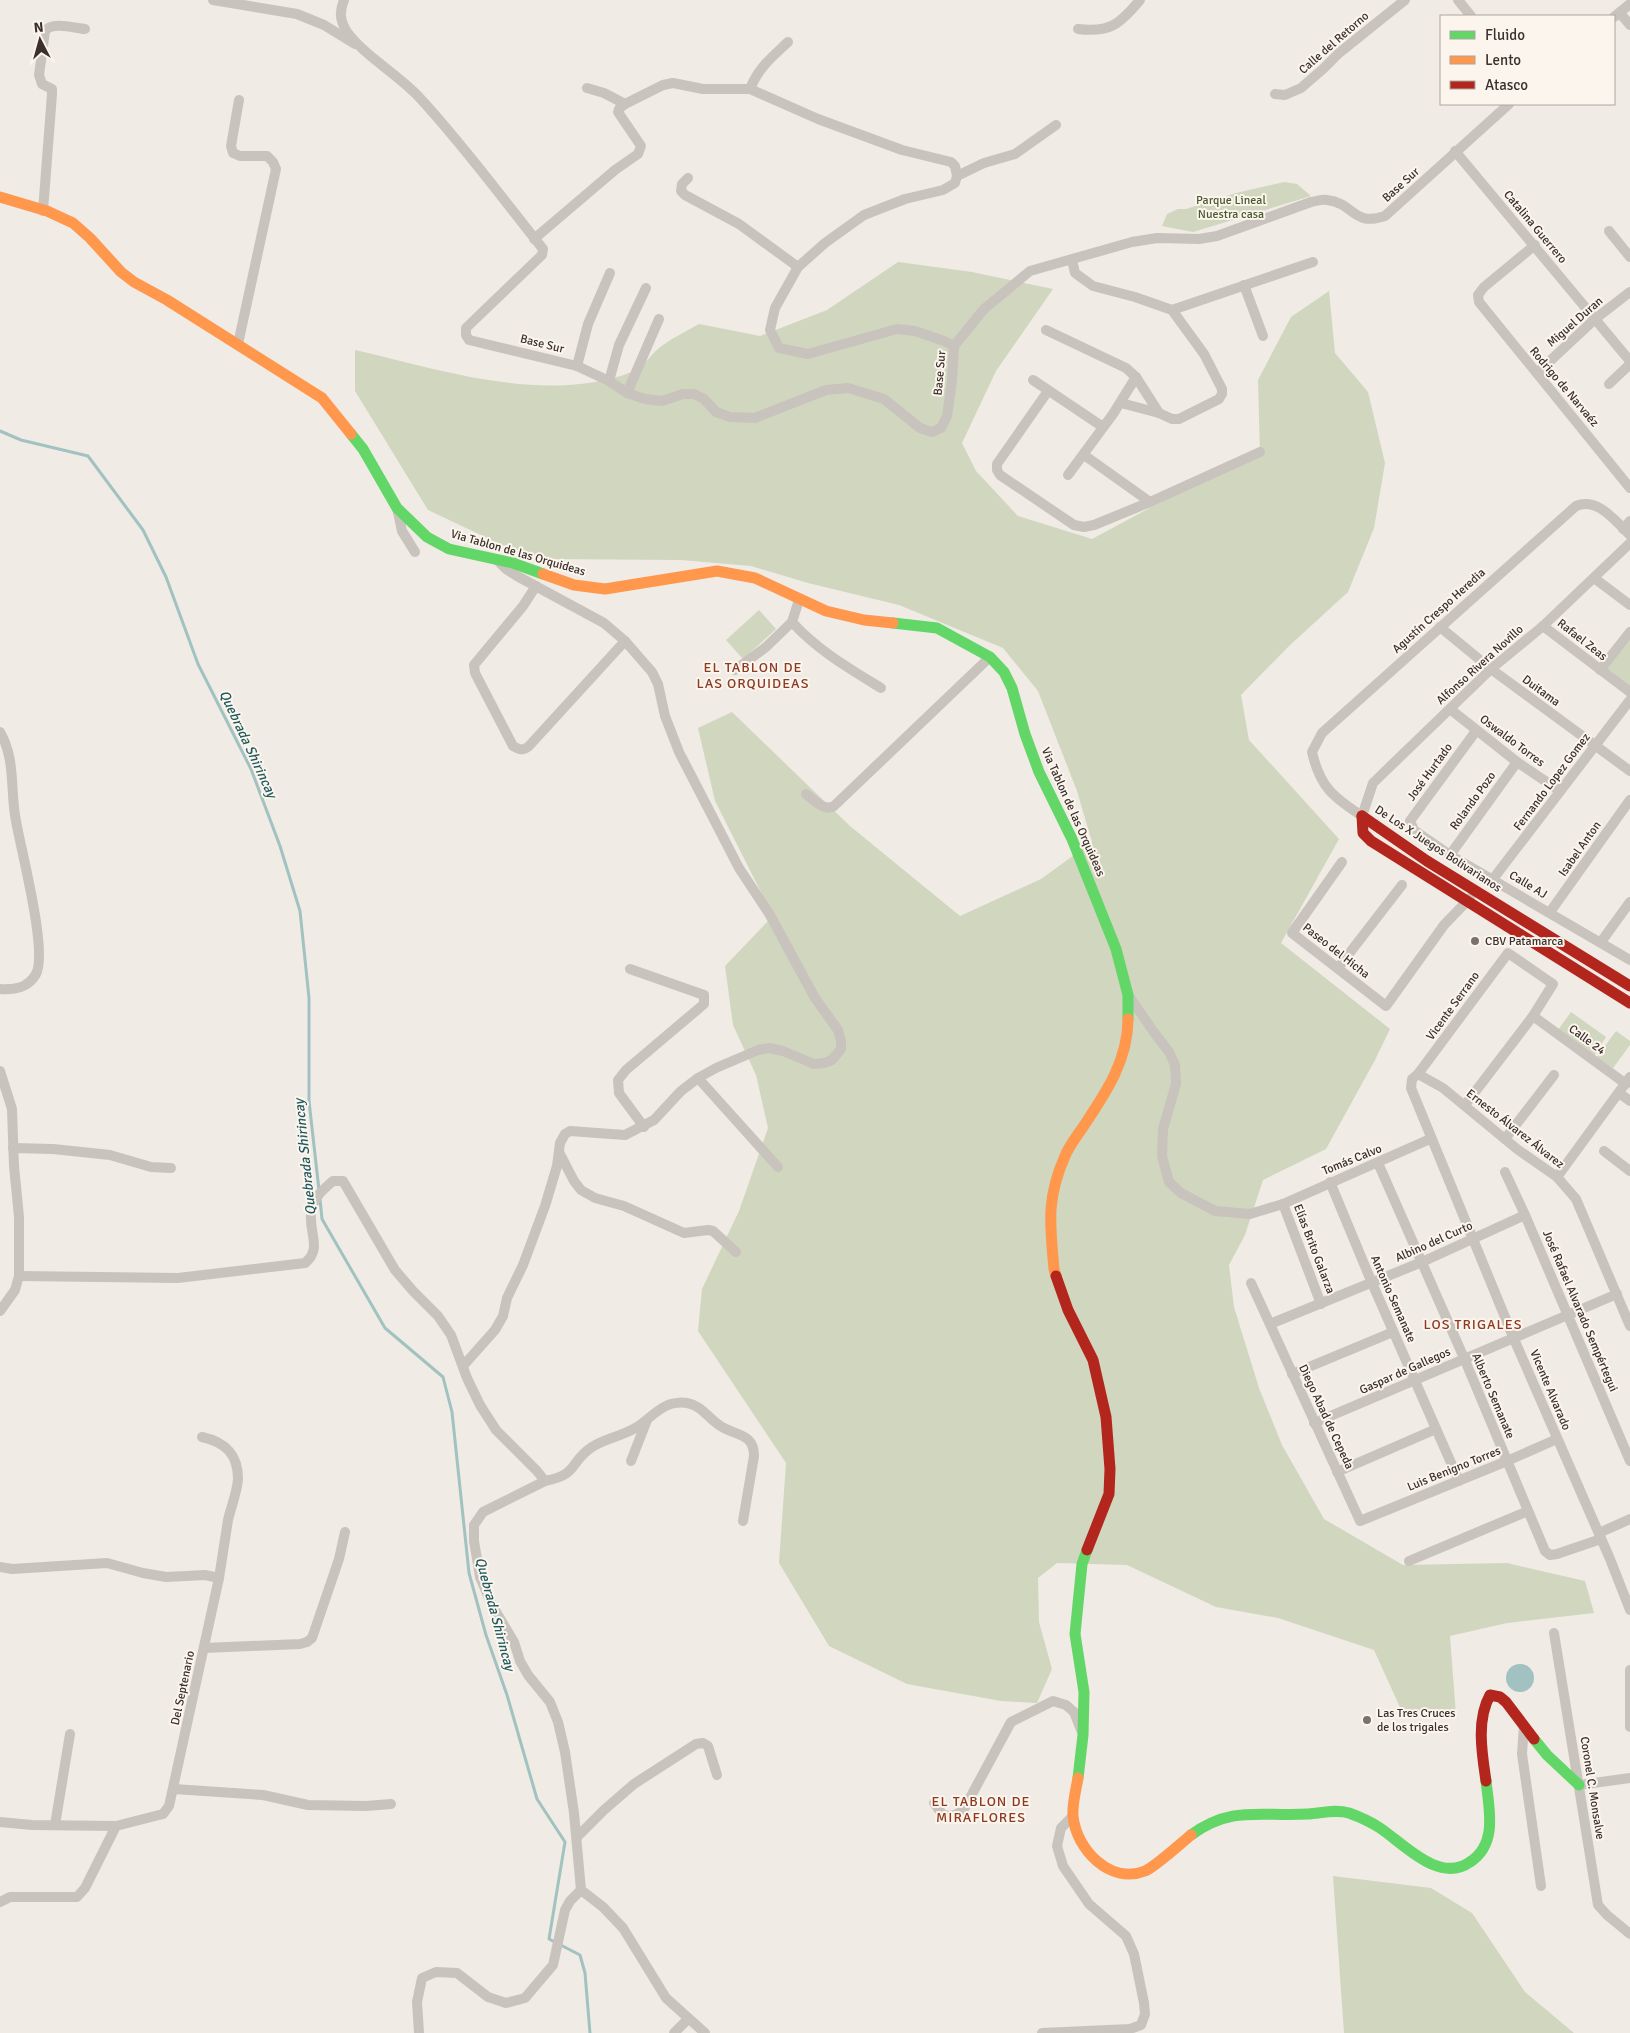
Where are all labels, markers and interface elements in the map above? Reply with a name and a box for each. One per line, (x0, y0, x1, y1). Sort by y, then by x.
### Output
street label: Calle del Retorno (1296, 9, 1372, 77)
north arrow (15, 15, 65, 65)
legend (1440, 15, 1615, 105)
text: N (33, 19, 44, 37)
text: Fluido (1485, 26, 1525, 44)
text: Lento (1485, 51, 1521, 69)
text: Atasco (1485, 76, 1528, 94)
street label: Base Sur (1379, 164, 1423, 206)
street label: Catalina Guerrero (1500, 187, 1570, 267)
park label: Parque Lineal Nuestra casa (1196, 193, 1266, 222)
street label: Miguel Duran (1544, 294, 1606, 350)
street label: Base Sur (518, 331, 566, 357)
street label: Rodrigo de Narvaéz (1526, 344, 1602, 430)
street label: Base Sur (931, 349, 949, 396)
street label: Via Tablon de las Orquideas (449, 527, 587, 579)
street label: Agustín Crespo Heredia (1389, 565, 1489, 657)
street label: Rafael Zeas (1554, 616, 1610, 664)
street label: Alfonso Rivera Novillo (1433, 622, 1527, 708)
district label: EL TABLON DE LAS ORQUIDEAS (697, 659, 809, 692)
street label: Duitama (1519, 672, 1563, 710)
water label: Quebrada Shirincay (216, 687, 281, 803)
street label: Oswaldo Torres (1477, 712, 1547, 770)
street label: Fernando Lopez Gomez (1510, 730, 1594, 834)
street label: José Hurtado (1404, 740, 1456, 804)
street label: Via Tablon de las Orquideas (1038, 745, 1108, 879)
street label: Rolando Pozo (1447, 769, 1499, 833)
street label: De Los X Juegos Bolivarianos (1372, 802, 1504, 896)
street label: Isabel Anton (1555, 818, 1605, 880)
street label: Calle AJ (1506, 868, 1550, 902)
street label: Paseo del Hicha (1299, 920, 1373, 982)
place label: CBV Patamarca (1485, 934, 1563, 949)
marker: CBV Patamarca (1469, 935, 1481, 947)
street label: Vicente Serrano (1423, 969, 1483, 1043)
street label: Calle 24 (1566, 1022, 1609, 1059)
street label: Ernesto Álvarez Álvarez (1463, 1086, 1567, 1172)
water label: Quebrada Shirincay (290, 1096, 320, 1216)
street label: Tomás Calvo (1320, 1141, 1384, 1179)
street label: Elías Brito Galarza (1290, 1202, 1338, 1296)
street label: Albino del Curto (1393, 1218, 1475, 1266)
street label: José Rafael Alvarado Sempértegui (1539, 1228, 1621, 1394)
street label: Antonio Semanate (1367, 1253, 1419, 1345)
district label: LOS TRIGALES (1424, 1316, 1522, 1333)
street label: Gaspar de Gallegos (1357, 1344, 1453, 1398)
street label: Vicente Alvarado (1526, 1347, 1574, 1433)
street label: Alberto Semanate (1468, 1351, 1518, 1441)
street label: Diego Abad de Cepeda (1295, 1362, 1357, 1472)
street label: Luis Benigno Torres (1405, 1443, 1503, 1495)
water label: Quebrada Shirincay (472, 1555, 519, 1675)
street label: Del Septenario (168, 1649, 198, 1727)
place label: Las Tres Cruces de los trigales (1377, 1706, 1456, 1735)
marker: Las Tres Cruces de los trigales (1361, 1714, 1373, 1726)
street label: Coronel C. Monsalve (1576, 1735, 1608, 1841)
district label: EL TABLON DE MIRAFLORES (932, 1793, 1030, 1826)

